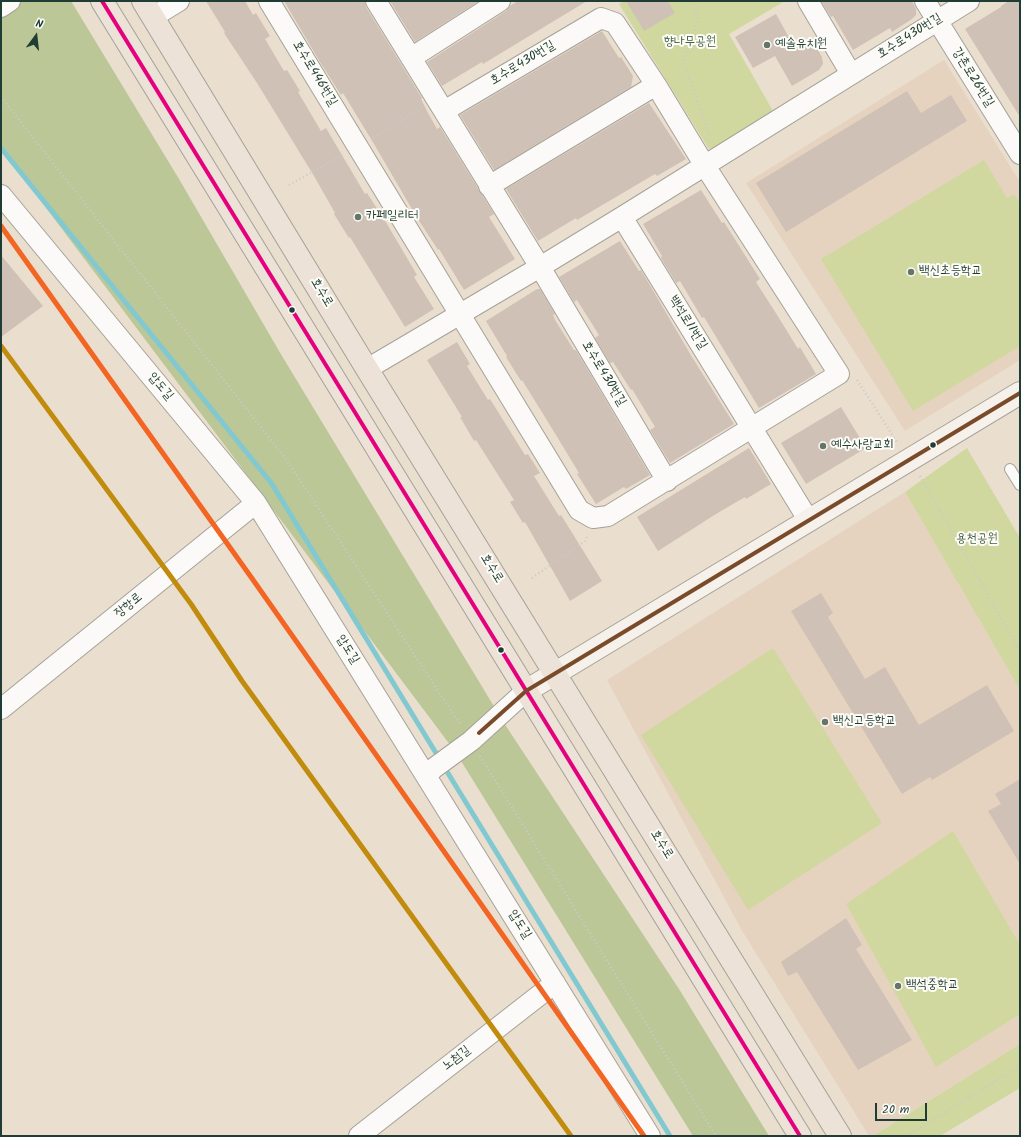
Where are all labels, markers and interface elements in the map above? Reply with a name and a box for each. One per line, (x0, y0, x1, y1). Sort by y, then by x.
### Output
street label: 호수로430번길 (875, 11, 945, 63)
text: N (33, 15, 45, 34)
north arrow (16, 16, 56, 56)
park label: 향나무공원 (664, 35, 716, 51)
place label: 예솔유치원 (775, 37, 827, 53)
street label: 호수로446번길 (288, 38, 340, 110)
street label: 호수로430번길 (488, 38, 558, 90)
marker: 예솔유치원 (762, 40, 772, 50)
street label: 강촌로26번길 (948, 45, 996, 111)
place label: 카페일리터 (366, 209, 418, 225)
marker: 카페일리터 (353, 212, 363, 222)
place label: 백신초등학교 (919, 264, 982, 280)
marker: 백신초등학교 (906, 267, 916, 277)
street label: 호수로 (306, 276, 336, 310)
street label: 백석로11번길 (664, 293, 710, 353)
unlabelled marker (287, 305, 297, 315)
street label: 호수로430번길 (577, 339, 629, 409)
street label: 압도길 (144, 370, 176, 404)
place label: 예수사랑교회 (831, 438, 894, 454)
unlabelled marker (928, 440, 938, 450)
marker: 예수사랑교회 (818, 441, 828, 451)
park label: 용천공원 (956, 532, 998, 548)
street label: 호수로 (476, 552, 506, 586)
street label: 장항로 (112, 590, 146, 622)
street label: 압도길 (332, 633, 362, 667)
unlabelled marker (496, 645, 506, 655)
place label: 백신고등학교 (833, 714, 896, 730)
marker: 백신고등학교 (820, 717, 830, 727)
street label: 호수로 (646, 828, 676, 862)
street label: 압도길 (504, 908, 534, 942)
place label: 백석중학교 (906, 978, 958, 994)
marker: 백석중학교 (893, 981, 903, 991)
street label: 노첨길 (440, 1043, 474, 1075)
scale bar (877, 1095, 929, 1121)
text: 20 m (882, 1100, 909, 1119)

